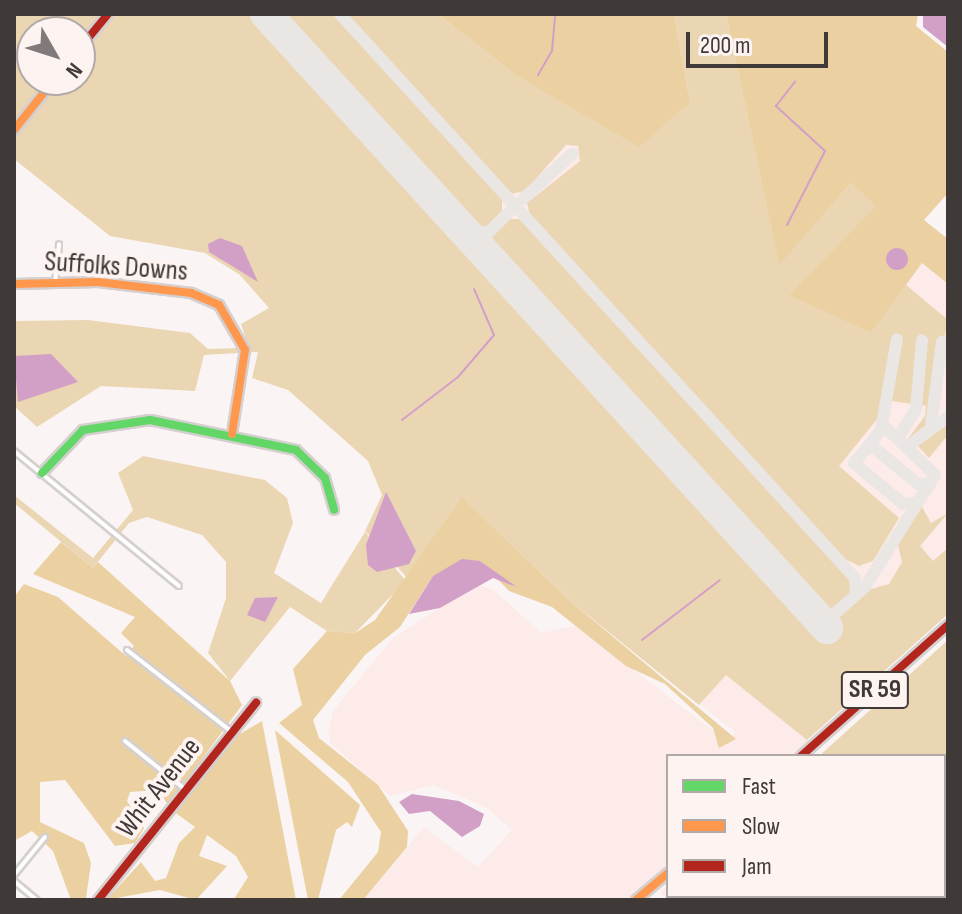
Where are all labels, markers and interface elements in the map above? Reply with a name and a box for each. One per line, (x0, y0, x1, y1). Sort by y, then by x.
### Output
north arrow (16, 16, 96, 96)
scale bar (690, 16, 832, 66)
text: 200 m (700, 31, 751, 60)
text: N (59, 57, 88, 83)
street label: Suffolks Downs (43, 245, 189, 289)
road number: SR 59 (839, 668, 911, 712)
street label: Whit Avenue (110, 732, 208, 844)
legend (666, 754, 946, 898)
text: Fast (742, 772, 776, 801)
text: Slow (742, 812, 780, 841)
text: Jam (742, 852, 772, 881)

